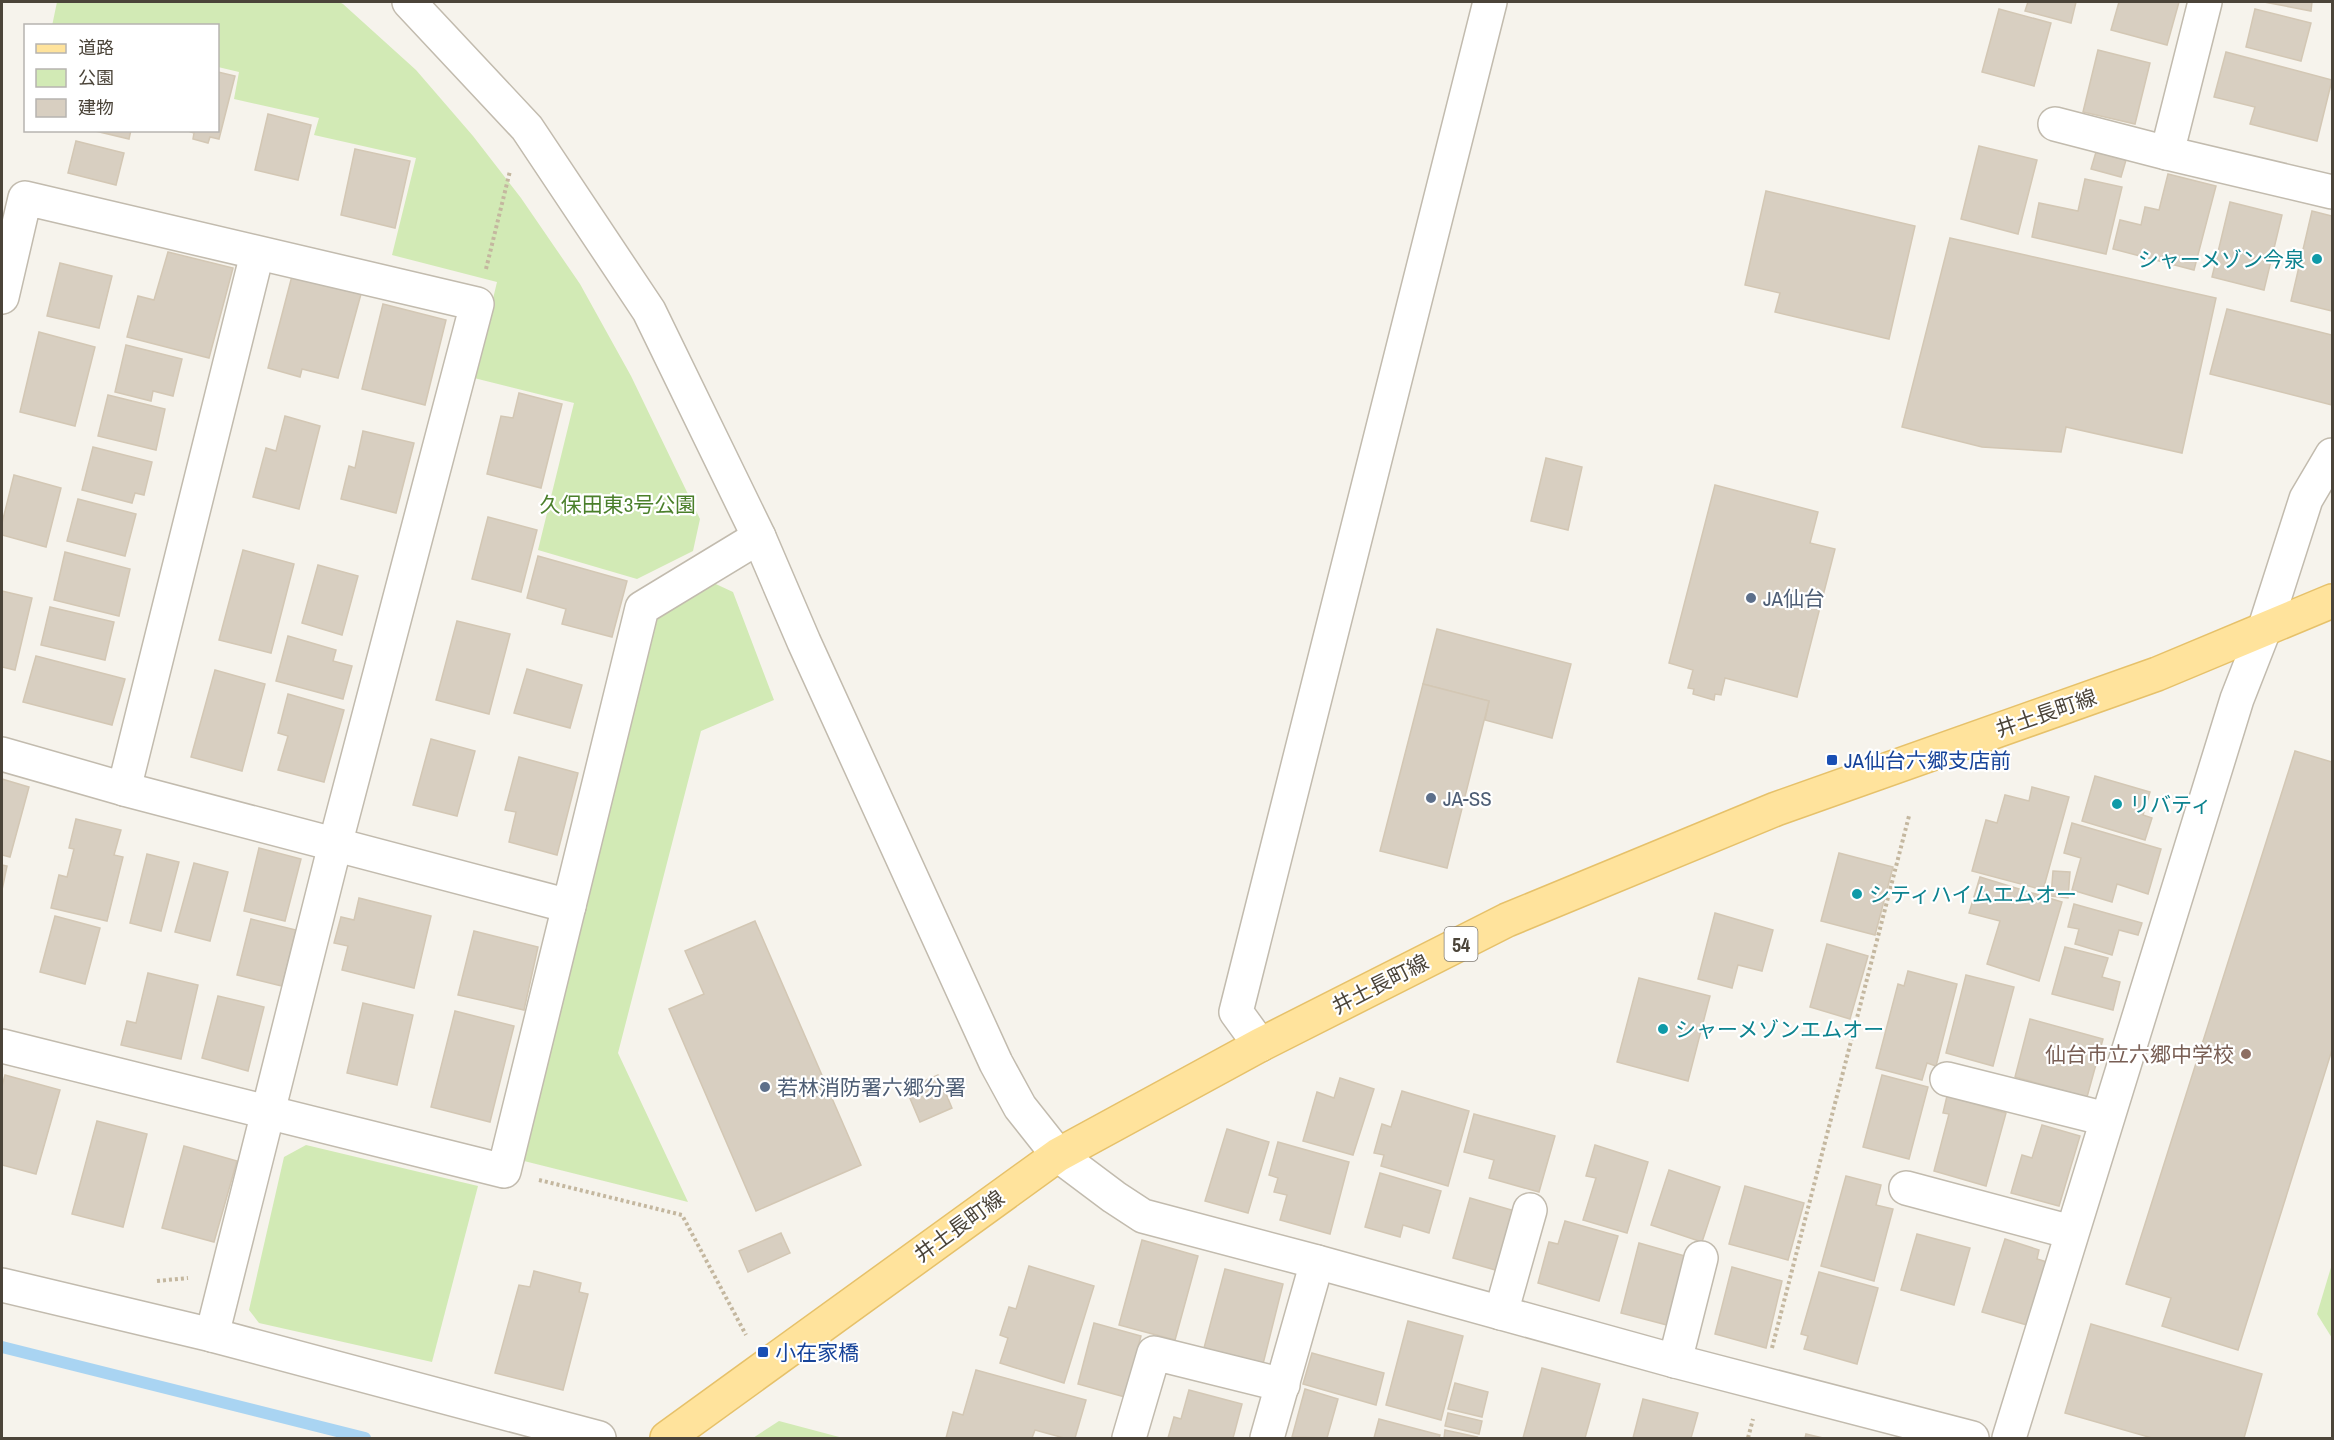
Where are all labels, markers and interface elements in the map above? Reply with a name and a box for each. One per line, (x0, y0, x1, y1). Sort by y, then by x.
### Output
legend (24, 24, 219, 132)
text: 道路 (78, 35, 114, 60)
text: 公園 (78, 65, 114, 90)
text: 建物 (78, 95, 114, 120)
place label: シャーメゾン今泉 (2138, 245, 2305, 274)
marker: シャーメゾン今泉 (2310, 252, 2324, 266)
park label: 久保田東3号公園 (540, 490, 696, 519)
place label: JA仙台 (1763, 584, 1825, 613)
marker: JA仙台 (1744, 591, 1758, 605)
street label: 井土長町線 (1992, 682, 2100, 744)
place label: JA仙台六郷支店前 (1844, 746, 2011, 775)
marker: JA仙台六郷支店前 (1825, 753, 1839, 767)
place label: JA-SS (1443, 784, 1492, 813)
place label: リバティ (2129, 790, 2212, 819)
marker: JA-SS (1424, 791, 1438, 805)
marker: リバティ (2110, 797, 2124, 811)
place label: シティハイムエムオー (1869, 880, 2077, 909)
marker: シティハイムエムオー (1850, 887, 1864, 901)
road number: 54 (1444, 927, 1478, 961)
street label: 井土長町線 (1327, 947, 1433, 1021)
place label: シャーメゾンエムオー (1675, 1015, 1884, 1044)
marker: シャーメゾンエムオー (1656, 1022, 1670, 1036)
place label: 仙台市立六郷中学校 (2045, 1040, 2234, 1069)
marker: 仙台市立六郷中学校 (2239, 1047, 2253, 1061)
place label: 若林消防署六郷分署 (777, 1073, 966, 1102)
marker: 若林消防署六郷分署 (758, 1080, 772, 1094)
street label: 井土長町線 (908, 1183, 1010, 1269)
place label: 小在家橋 (775, 1338, 859, 1367)
marker: 小在家橋 (756, 1345, 770, 1359)

